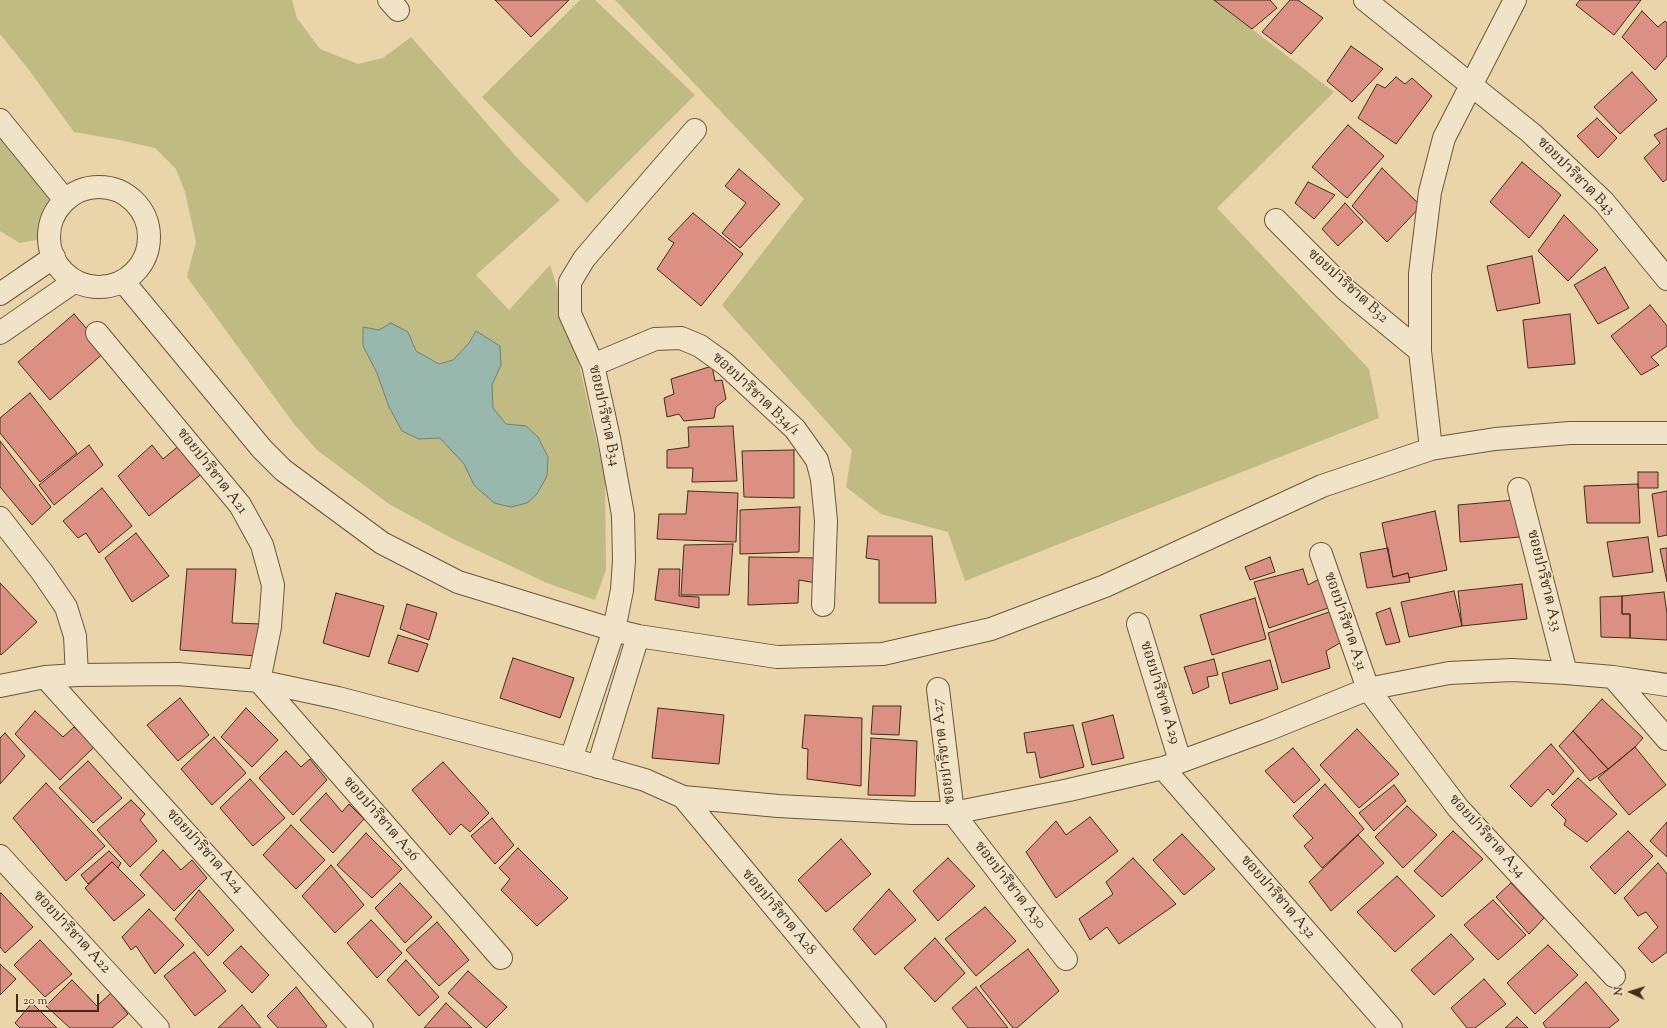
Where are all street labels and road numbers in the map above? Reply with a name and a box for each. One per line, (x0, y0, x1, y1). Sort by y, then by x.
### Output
street label: ซอยปาริชาต B43 (1532, 134, 1618, 220)
street label: ซอยปาริชาต B32 (1303, 246, 1391, 328)
street label: ซอยปาริชาต B34/1 (707, 350, 803, 440)
street label: ซอยปาริชาต B34 (583, 364, 623, 468)
street label: ซอยปาริชาต A21 (172, 425, 250, 519)
street label: ซอยปาริชาต A33 (1522, 528, 1564, 634)
street label: ซอยปาริชาต A31 (1319, 570, 1369, 674)
street label: ซอยปาริชาต A29 (1135, 639, 1183, 747)
street label: ซอยปาริชาต A27 (930, 697, 960, 805)
street label: ซอยปาริชาต A26 (338, 774, 422, 866)
street label: ซอยปาริชาต A34 (1444, 792, 1528, 882)
street label: ซอยปาริชาต A24 (162, 806, 246, 898)
street label: ซอยปาริชาต A30 (969, 839, 1049, 933)
street label: ซอยปาริชาต A32 (1236, 852, 1318, 944)
street label: ซอยปาริชาต A28 (737, 866, 819, 960)
street label: ซอยปาริชาต A22 (28, 888, 114, 978)

